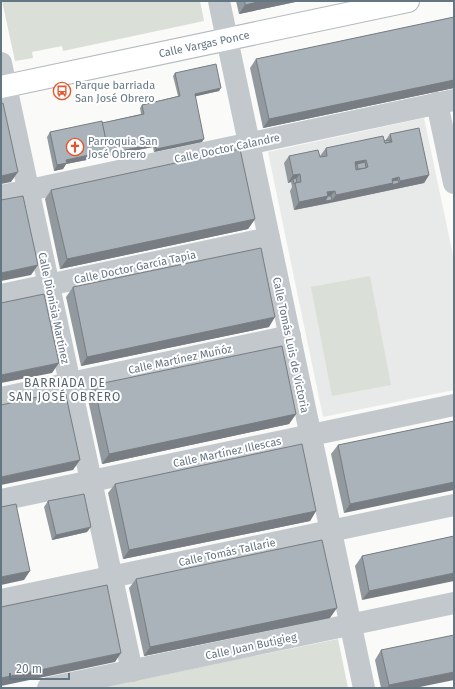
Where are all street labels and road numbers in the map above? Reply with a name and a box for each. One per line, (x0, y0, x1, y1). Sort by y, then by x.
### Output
street label: Calle Vargas Ponce (158, 29, 251, 60)
street label: Calle Doctor Calandre (173, 131, 281, 166)
street label: Calle Doctor García Tapia (73, 248, 197, 287)
street label: Calle Dionisia Martínez (35, 251, 72, 365)
street label: Calle Tomás Luis de Victoria (270, 276, 311, 414)
street label: Calle Martínez Muñóz (127, 342, 233, 377)
street label: Calle Martínez Illescas (172, 435, 282, 470)
street label: Calle Tomás Tallarie (177, 536, 277, 569)
street label: Calle Juan Butigieg (204, 630, 298, 663)

